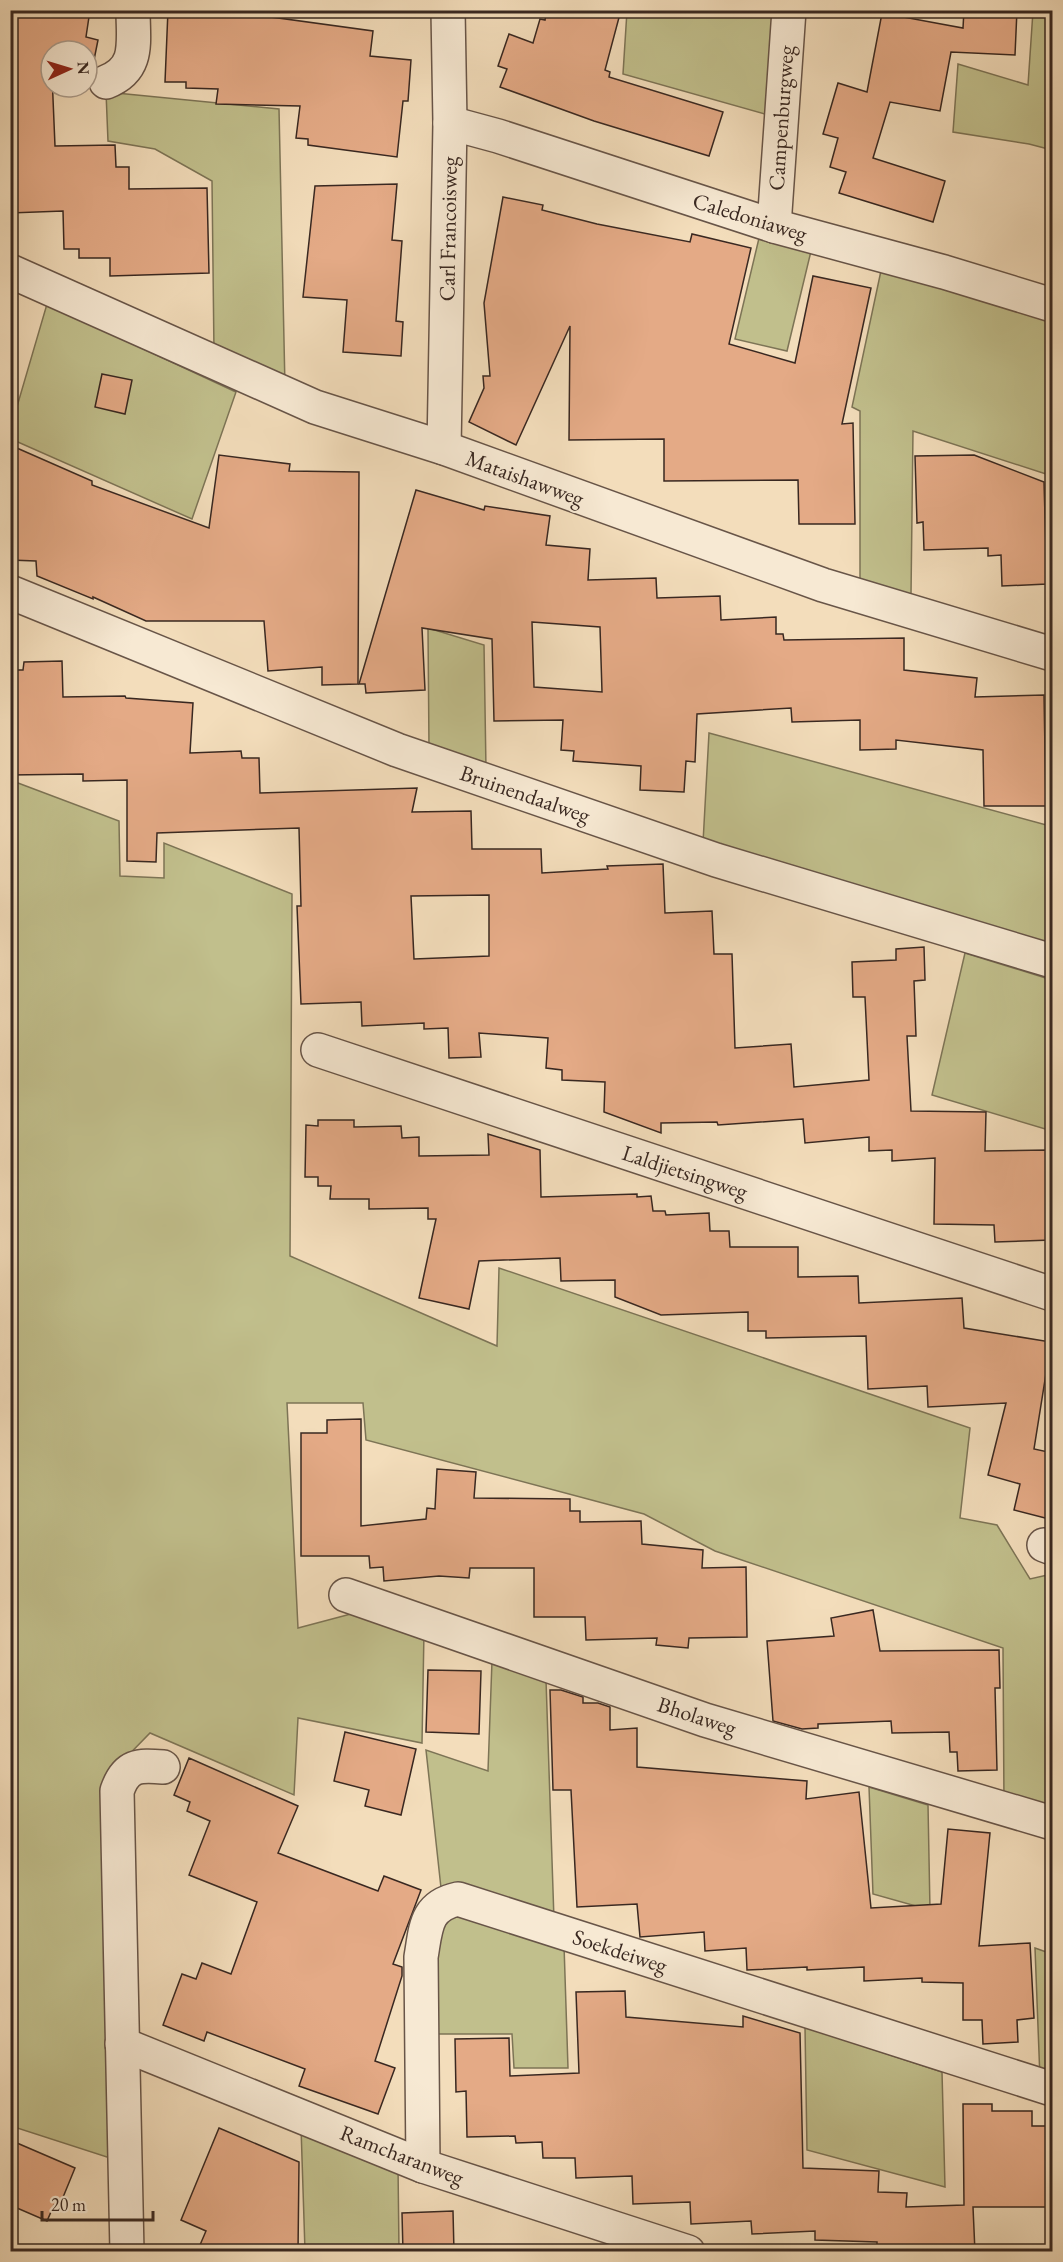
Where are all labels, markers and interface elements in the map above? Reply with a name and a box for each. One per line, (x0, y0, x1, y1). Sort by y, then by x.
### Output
north arrow (39, 39, 99, 99)
street label: Campenburgweg (761, 44, 801, 192)
text: N (73, 61, 94, 75)
street label: Carl Francoisweg (432, 156, 464, 302)
street label: Caledoniaweg (689, 186, 811, 248)
street label: Mataishawweg (462, 443, 588, 513)
street label: Bruinendaalweg (456, 758, 594, 830)
street label: Laldjietsingweg (619, 1138, 752, 1206)
street label: Bholaweg (654, 1690, 740, 1742)
street label: Soekdeiweg (569, 1922, 671, 1980)
street label: Ramcharanweg (336, 2118, 469, 2192)
scale bar (42, 2184, 153, 2222)
text: 20 m (51, 2193, 86, 2216)

